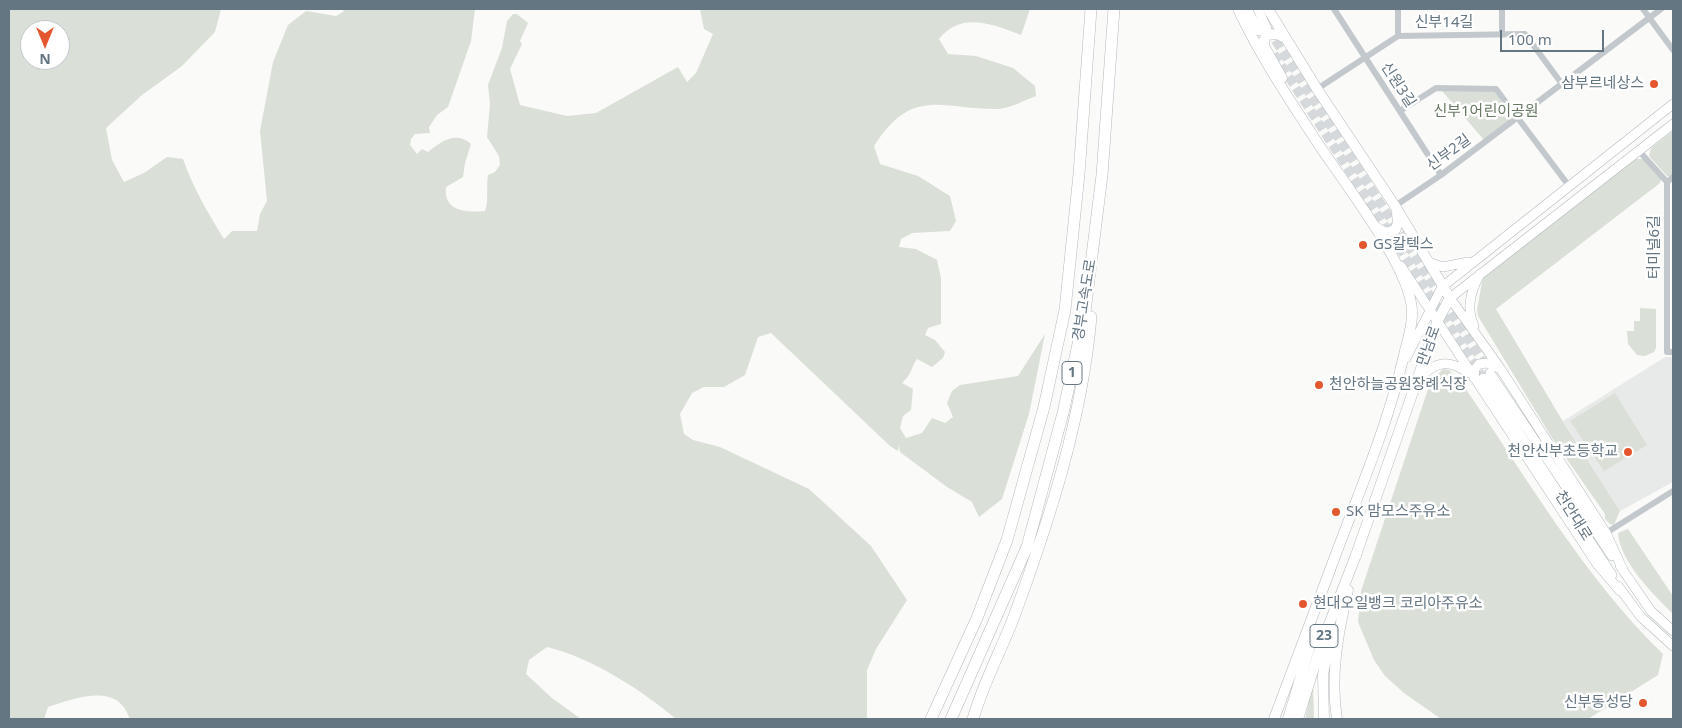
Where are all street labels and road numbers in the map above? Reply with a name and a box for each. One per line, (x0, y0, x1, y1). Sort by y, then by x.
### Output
street label: 신부14길 (1415, 14, 1473, 32)
street label: 신원3길 (1377, 59, 1419, 111)
street label: 신부2길 (1423, 131, 1475, 175)
street label: 터미널6길 (1646, 215, 1664, 279)
street label: 경부고속도로 (1070, 258, 1100, 342)
street label: 만남로 (1413, 323, 1445, 369)
road number: 1 (1062, 362, 1082, 384)
street label: 천안대로 (1551, 488, 1595, 544)
road number: 23 (1310, 624, 1338, 648)

